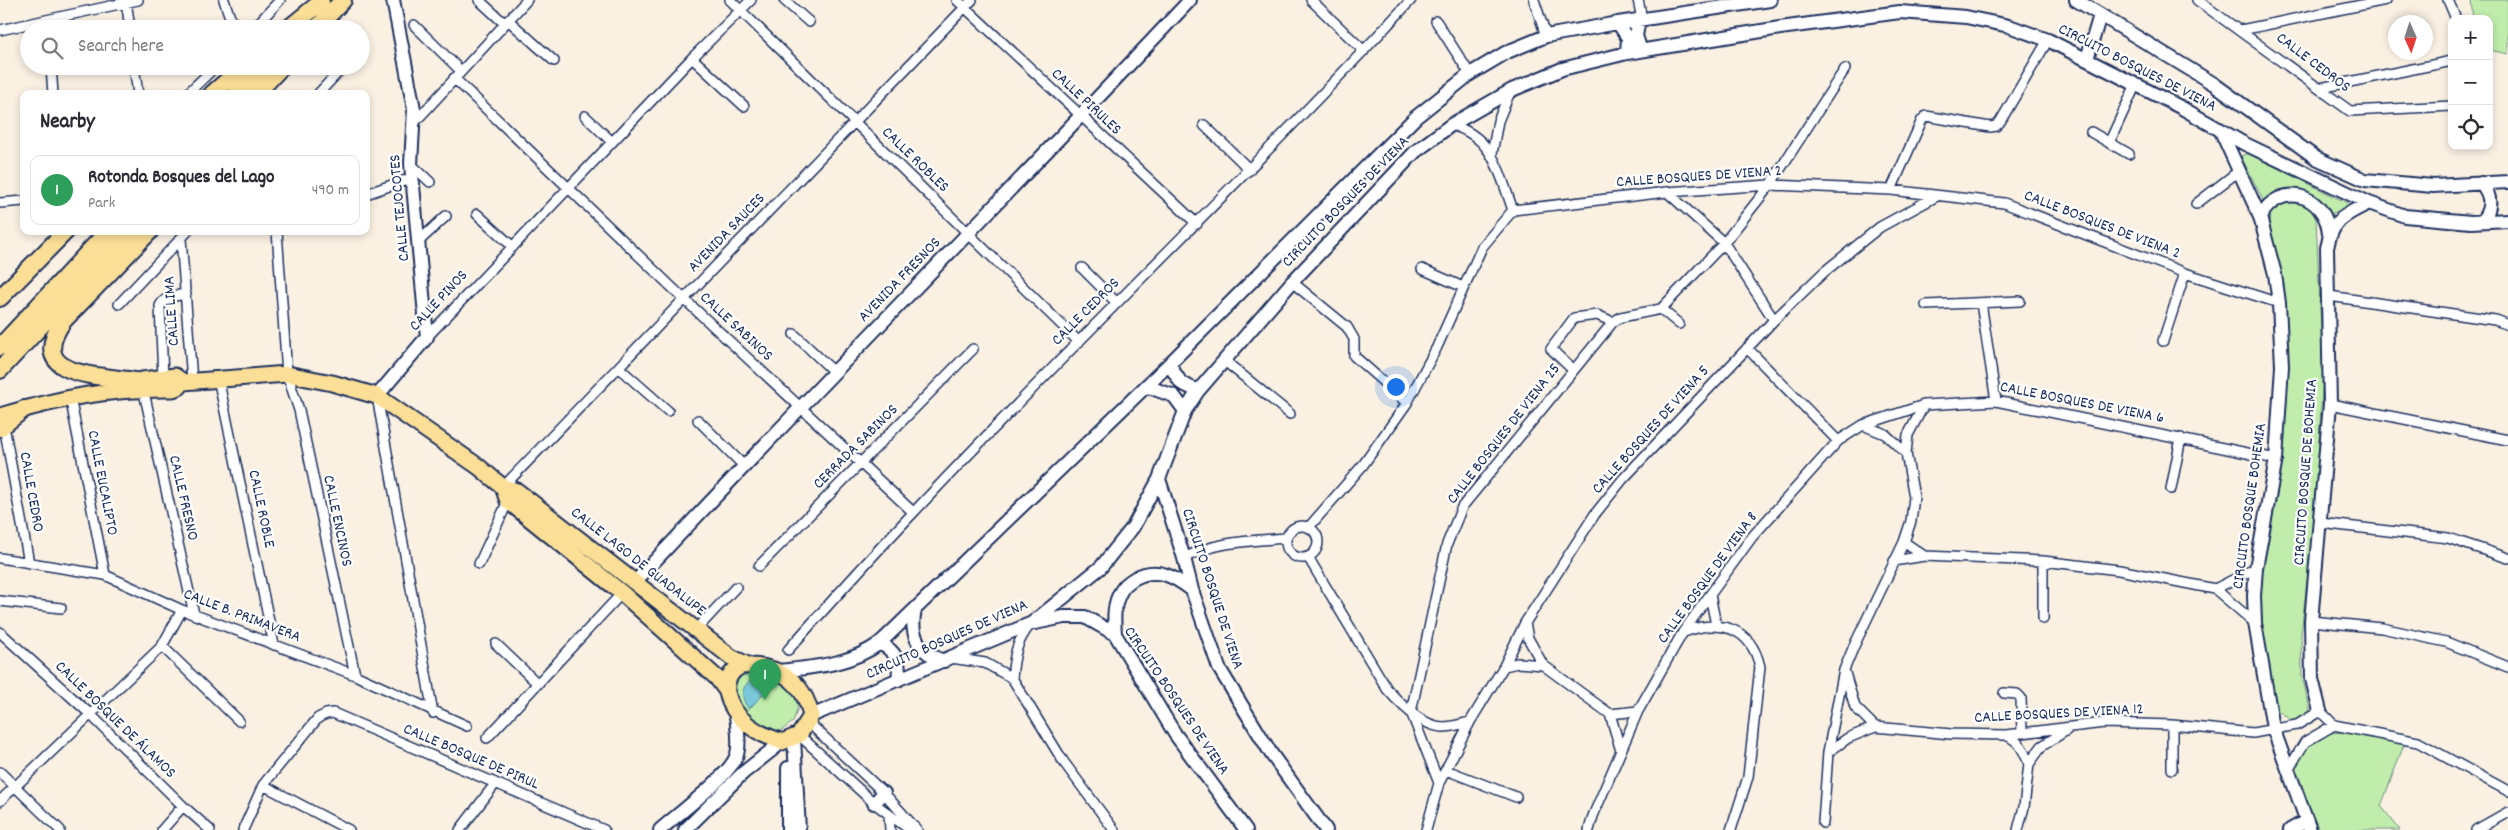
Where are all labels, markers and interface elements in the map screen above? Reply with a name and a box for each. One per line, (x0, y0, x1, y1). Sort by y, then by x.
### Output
north arrow (2388, 15, 2433, 60)
map controls (2448, 15, 2493, 150)
button: + (2448, 15, 2493, 60)
street label: CIRCUITO BOSQUES DE VIENA (2054, 18, 2220, 118)
search box (20, 20, 370, 75)
street label: CALLE CEDROS (2271, 27, 2355, 99)
icon: search (38, 34, 66, 62)
text: Search here (78, 34, 164, 61)
button: − (2448, 60, 2493, 105)
street label: CALLE PIRULES (1046, 63, 1126, 141)
button: locate (2448, 105, 2493, 150)
text: Nearby (40, 108, 95, 138)
street label: CALLE ROBLES (876, 122, 954, 198)
street label: CIRCUITO BOSQUES DE VIENA (1277, 131, 1415, 273)
street label: CALLE TEJOCOTES (384, 154, 416, 262)
street label: CALLE BOSQUES DE VIENA 2 (1615, 160, 1783, 194)
text: Rotonda Bosques del Lago (88, 165, 275, 192)
text: 1 (55, 179, 59, 202)
text: 490 m (312, 179, 349, 202)
street label: CALLE BOSQUES DE VIENA 2 (2020, 185, 2184, 265)
street label: AVENIDA SAUCES (683, 188, 771, 278)
text: Park (88, 192, 115, 215)
street label: AVENIDA FRESNOS (853, 232, 947, 328)
street label: CALLE PINOS (404, 265, 474, 337)
street label: CALLE CEDROS (1047, 273, 1125, 351)
street label: CALLE LIMA (158, 275, 186, 347)
street label: CALLE SABINOS (694, 287, 778, 367)
street label: CALLE BOSQUES DE VIENA 25 (1442, 359, 1566, 509)
street label: CALLE BOSQUES DE VIENA 5 (1587, 361, 1715, 499)
your location (1383, 374, 1409, 400)
street label: CALLE BOSQUES DE VIENA 6 (1998, 376, 2166, 430)
street label: CIRCUITO BOSQUE DE BOHEMIA (2288, 378, 2324, 566)
street label: CERRADA SABINOS (808, 399, 904, 495)
street label: CIRCUITO BOSQUE BOHEMIA (2227, 421, 2273, 591)
street label: CALLE EUCALIPTO (81, 428, 123, 538)
street label: CALLE CEDRO (13, 450, 49, 534)
street label: CALLE FRESNO (162, 453, 204, 543)
street label: CALLE ROBLE (242, 468, 281, 551)
street label: CALLE ENCINOS (316, 473, 358, 569)
street label: CALLE LAGO DE GUADALUPE (565, 502, 711, 623)
street label: CIRCUITO BOSQUE DE VIENA (1175, 506, 1249, 673)
street label: CALLE BOSQUE DE VIENA 8 (1652, 507, 1764, 649)
street label: CALLE B. PRIMAVERA (180, 583, 304, 649)
street label: CIRCUITO BOSQUES DE VIENA (862, 594, 1032, 686)
street label: CIRCUITO BOSQUES DE VIENA (1118, 622, 1235, 780)
street label: CALLE BOSQUE DE ÁLAMOS (49, 656, 181, 784)
pin: 1 (749, 659, 781, 700)
street label: CALLE BOSQUES DE VIENA 12 (1974, 698, 2144, 730)
street label: CALLE BOSQUE DE PIRUL (399, 718, 543, 796)

